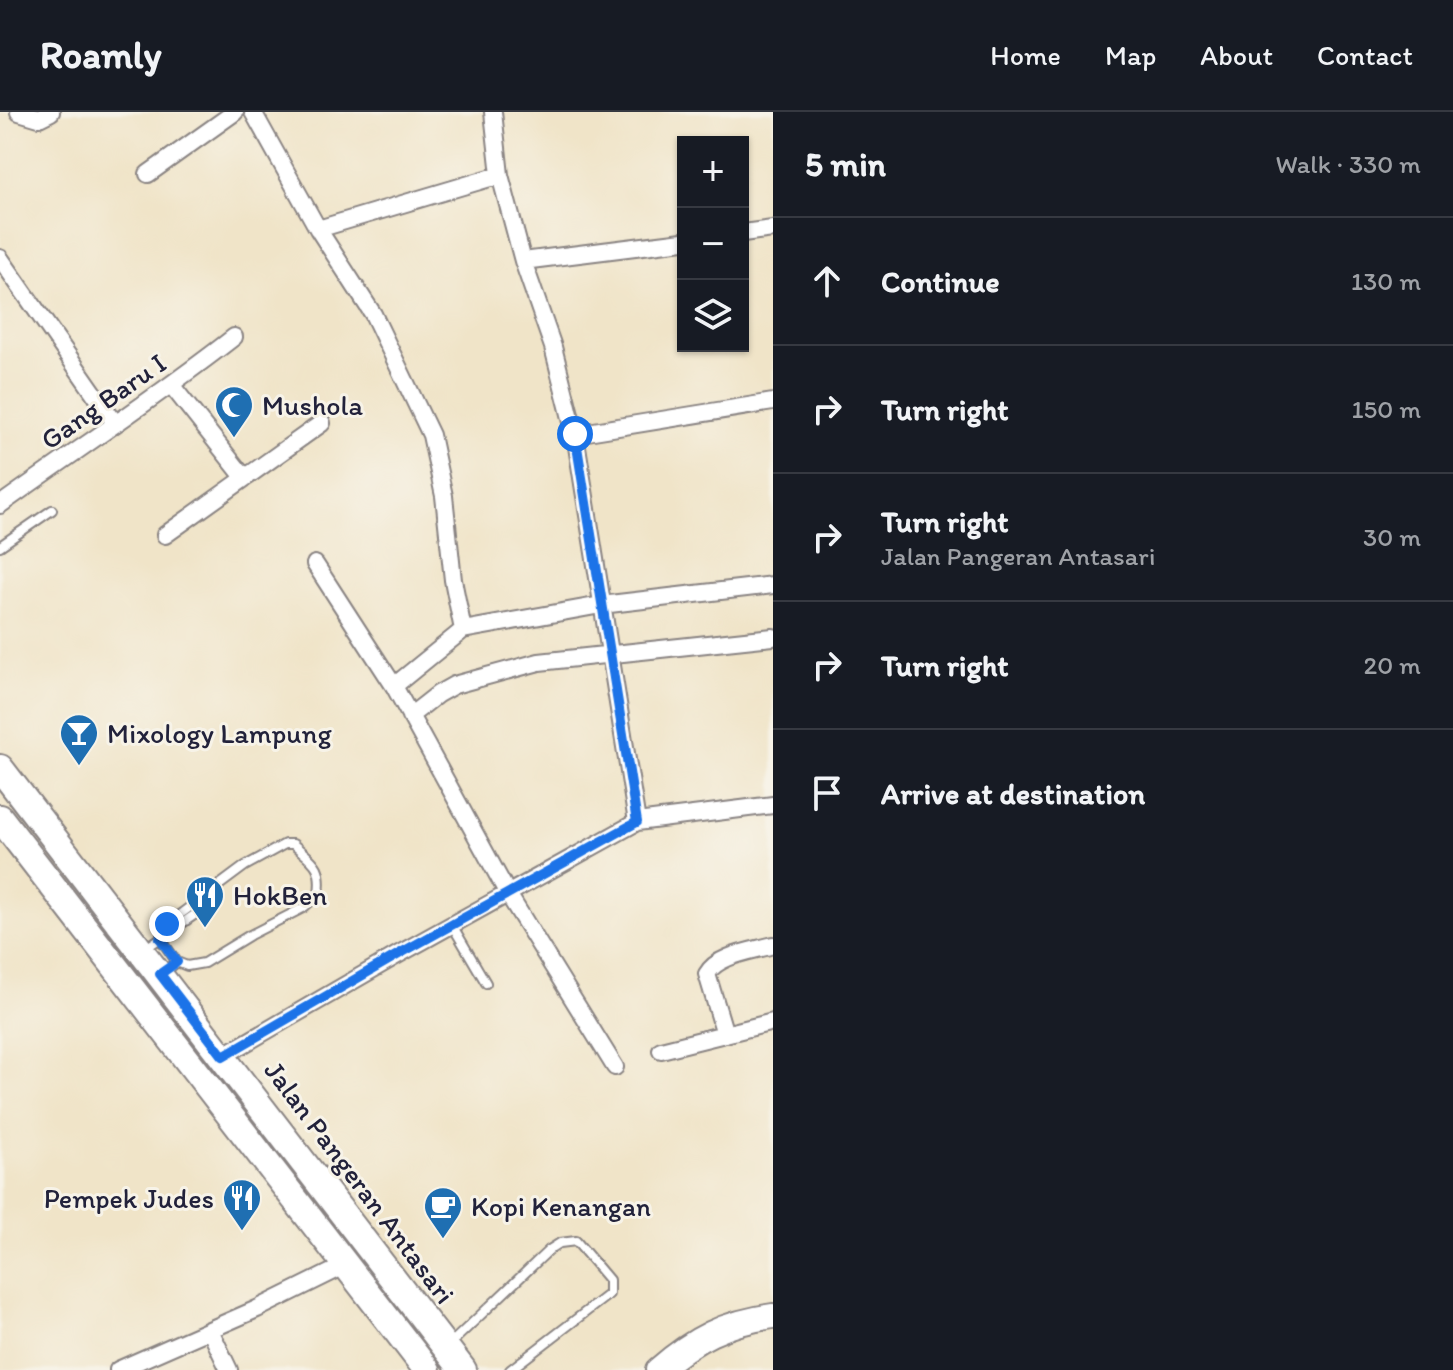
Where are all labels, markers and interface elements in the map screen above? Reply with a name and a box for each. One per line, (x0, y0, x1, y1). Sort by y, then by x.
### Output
text: Roamly (40, 32, 162, 78)
text: Home (990, 38, 1061, 72)
text: Map (1105, 38, 1156, 72)
text: About (1200, 38, 1273, 72)
text: Contact (1317, 38, 1413, 72)
map controls (677, 136, 749, 352)
button: + (677, 136, 749, 208)
text: 5 min (805, 144, 886, 185)
text: Walk · 330 m (1276, 148, 1421, 180)
button: − (677, 208, 749, 280)
icon: ahead (805, 259, 849, 303)
text: Continue (881, 263, 1000, 300)
text: 130 m (1351, 265, 1421, 297)
button: layers (677, 280, 749, 352)
street label: Gang Baru I (34, 345, 172, 457)
mosque icon: Mushola (213, 384, 255, 439)
icon: right (805, 387, 849, 431)
place label: Mushola (262, 388, 363, 422)
text: Turn right (881, 391, 1009, 428)
text: 150 m (1352, 393, 1421, 425)
route start (557, 416, 593, 452)
text: Turn right (881, 503, 1009, 540)
icon: right (805, 515, 849, 559)
text: 30 m (1363, 521, 1421, 553)
text: Jalan Pangeran Antasari (881, 540, 1155, 572)
icon: right (805, 643, 849, 687)
text: Turn right (881, 647, 1009, 684)
text: 20 m (1364, 649, 1421, 681)
bar icon: Mixology Lampung (58, 712, 100, 767)
place label: Mixology Lampung (107, 716, 332, 750)
icon: arrive (805, 771, 849, 815)
text: Arrive at destination (881, 775, 1145, 812)
restaurant icon: HokBen (184, 874, 226, 929)
place label: HokBen (233, 878, 327, 912)
route end (149, 906, 185, 942)
street label: Jalan Pangeran Antasari (258, 1054, 462, 1310)
restaurant icon: Pempek Judes (221, 1177, 263, 1232)
place label: Pempek Judes (44, 1181, 214, 1215)
cafe icon: Kopi Kenangan (422, 1185, 464, 1240)
place label: Kopi Kenangan (471, 1189, 651, 1223)

